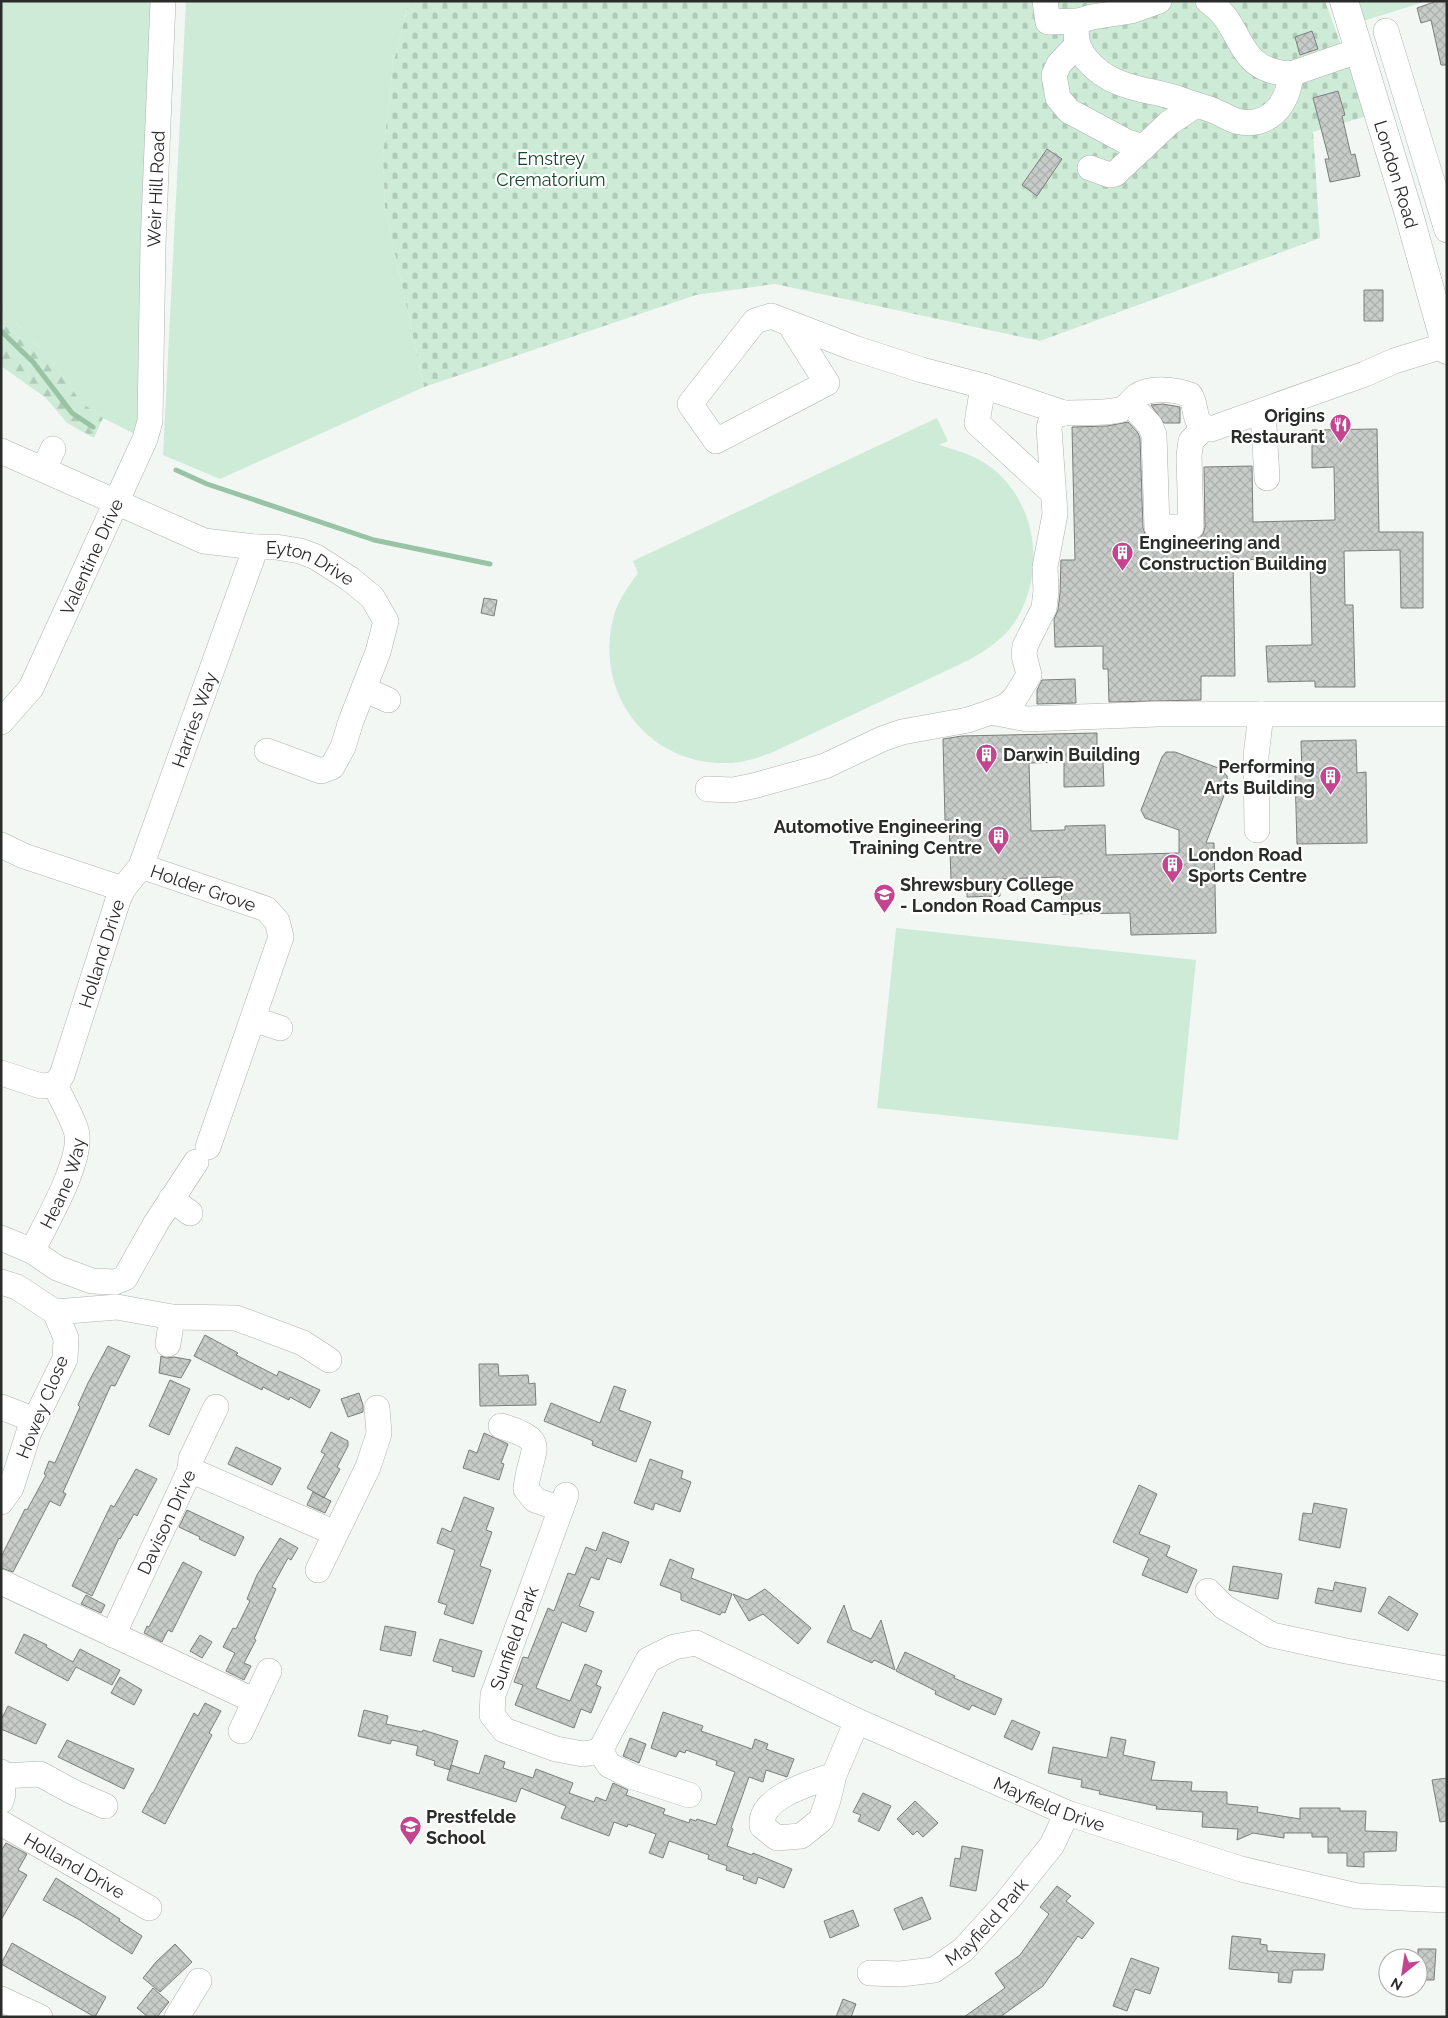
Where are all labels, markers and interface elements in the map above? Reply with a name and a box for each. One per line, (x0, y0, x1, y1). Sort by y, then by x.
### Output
street label: London Road (1370, 118, 1423, 231)
street label: Weir Hill Road (142, 130, 168, 248)
park label: Emstrey Crematorium (496, 148, 606, 190)
place label: Origins Restaurant (1230, 405, 1325, 447)
restaurant icon: Origins Restaurant (1329, 413, 1353, 444)
street label: Valentine Drive (56, 495, 127, 618)
place label: Engineering and Construction Building (1139, 532, 1327, 574)
street label: Eyton Drive (266, 537, 359, 590)
building icon: Engineering and Construction Building (1111, 540, 1135, 571)
street label: Harries Way (167, 669, 221, 770)
building icon: Darwin Building (975, 742, 999, 773)
place label: Darwin Building (1003, 744, 1140, 765)
place label: Performing Arts Building (1204, 756, 1315, 798)
building icon: Performing Arts Building (1319, 764, 1343, 795)
place label: Automotive Engineering Training Centre (774, 816, 982, 858)
building icon: Automotive Engineering Training Centre (986, 824, 1010, 855)
place label: London Road Sports Centre (1188, 844, 1307, 886)
building icon: London Road Sports Centre (1160, 852, 1184, 883)
street label: Holder Grove (148, 860, 259, 915)
place label: Shrewsbury College - London Road Campus (900, 874, 1102, 916)
school or university icon: Shrewsbury College - London Road Campus (872, 882, 896, 913)
street label: Holland Drive (74, 896, 128, 1010)
street label: Heane Way (35, 1137, 88, 1232)
street label: Howey Close (12, 1352, 72, 1462)
street label: Davison Drive (132, 1466, 200, 1578)
street label: Sunfield Park (485, 1583, 543, 1693)
street label: Mayfield Drive (991, 1772, 1108, 1835)
place label: Prestfelde School (426, 1806, 516, 1848)
school or university icon: Prestfelde School (398, 1814, 422, 1845)
street label: Holland Drive (21, 1828, 129, 1903)
street label: Mayfield Park (941, 1873, 1032, 1970)
north arrow (1378, 1948, 1428, 1998)
text: N (1388, 1975, 1405, 1994)

